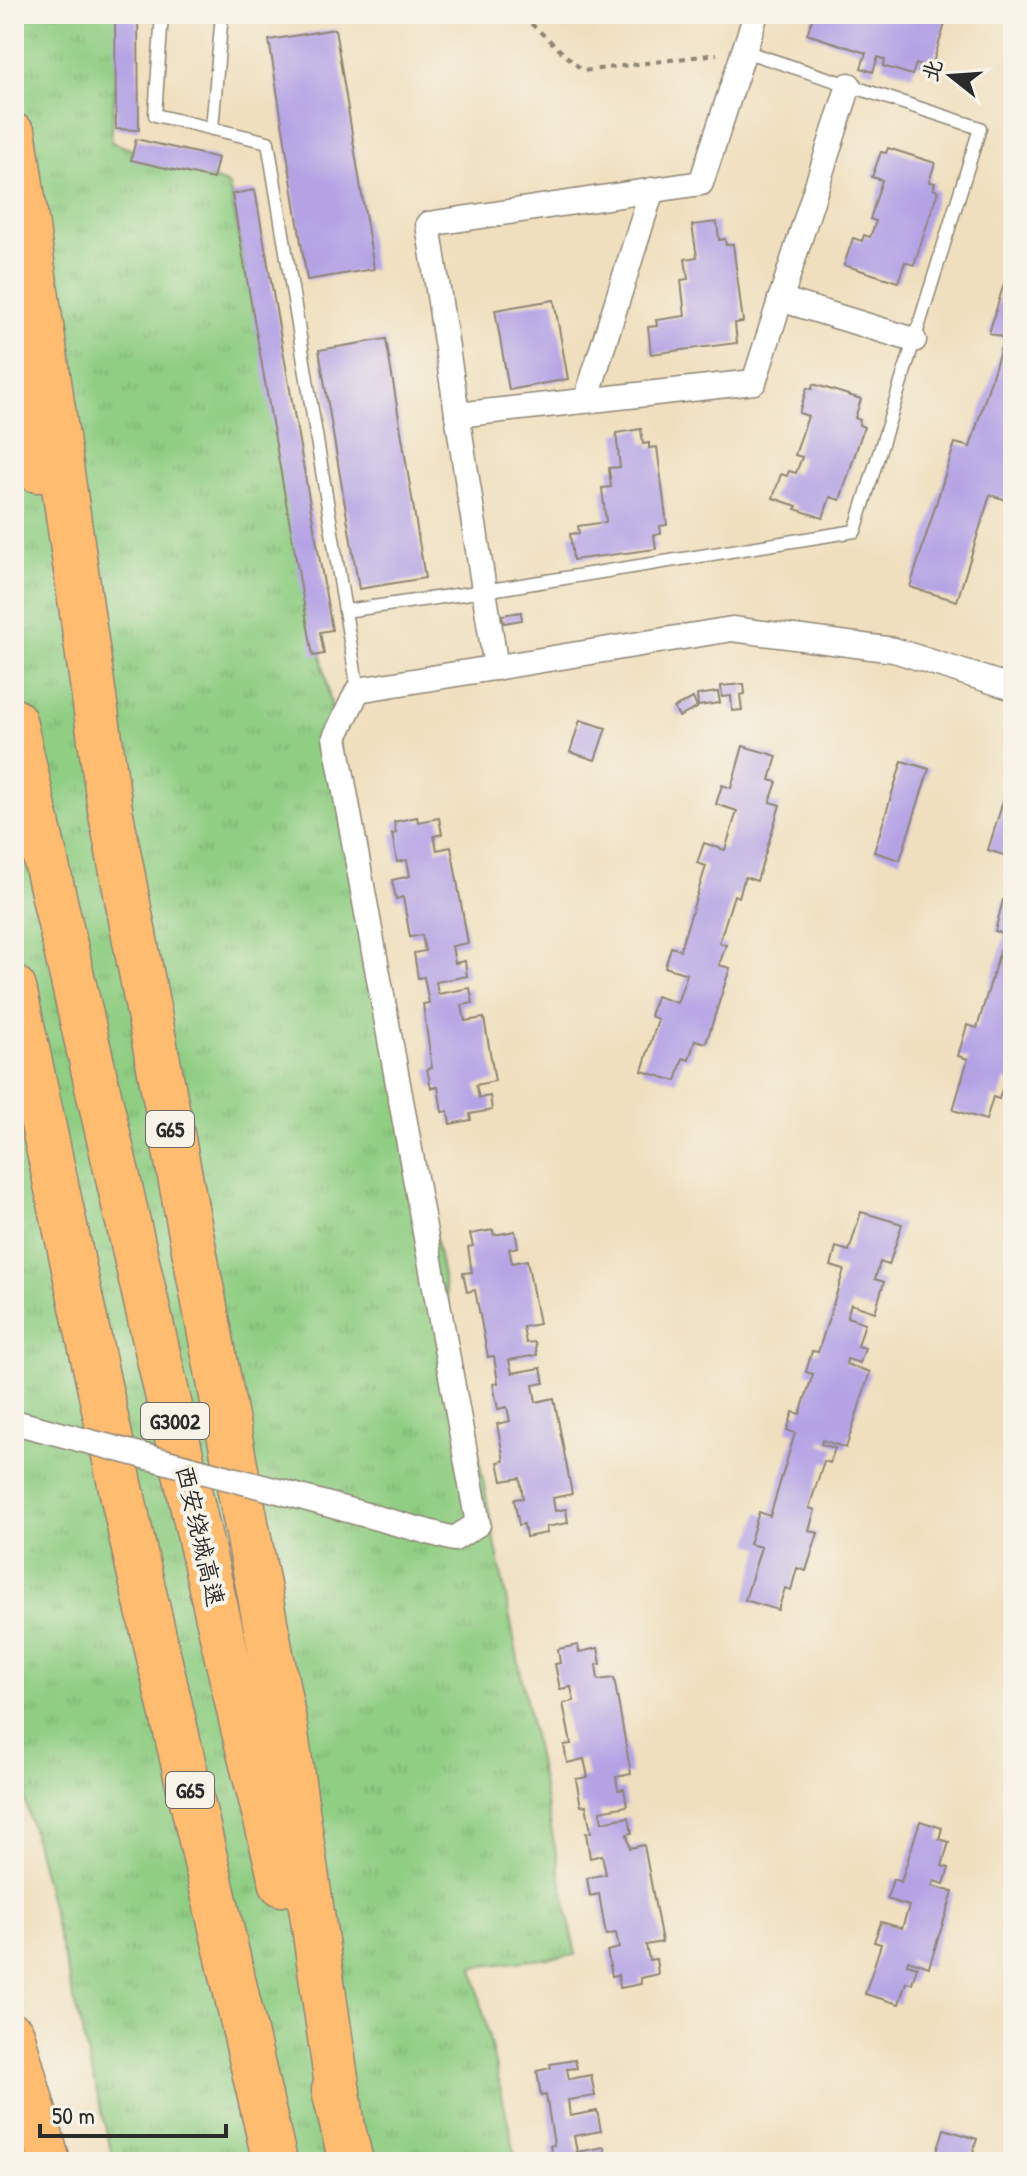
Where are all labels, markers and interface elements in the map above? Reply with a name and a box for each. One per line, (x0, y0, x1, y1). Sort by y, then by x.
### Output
north arrow (911, 36, 991, 116)
text: 北 (914, 55, 949, 85)
road number: G65 (146, 1111, 194, 1147)
road number: G3002 (141, 1403, 209, 1439)
street label: 西安绕城高速 (169, 1462, 233, 1610)
road number: G65 (166, 1772, 214, 1808)
scale bar (40, 2088, 226, 2138)
text: 50 m (52, 2099, 95, 2131)

